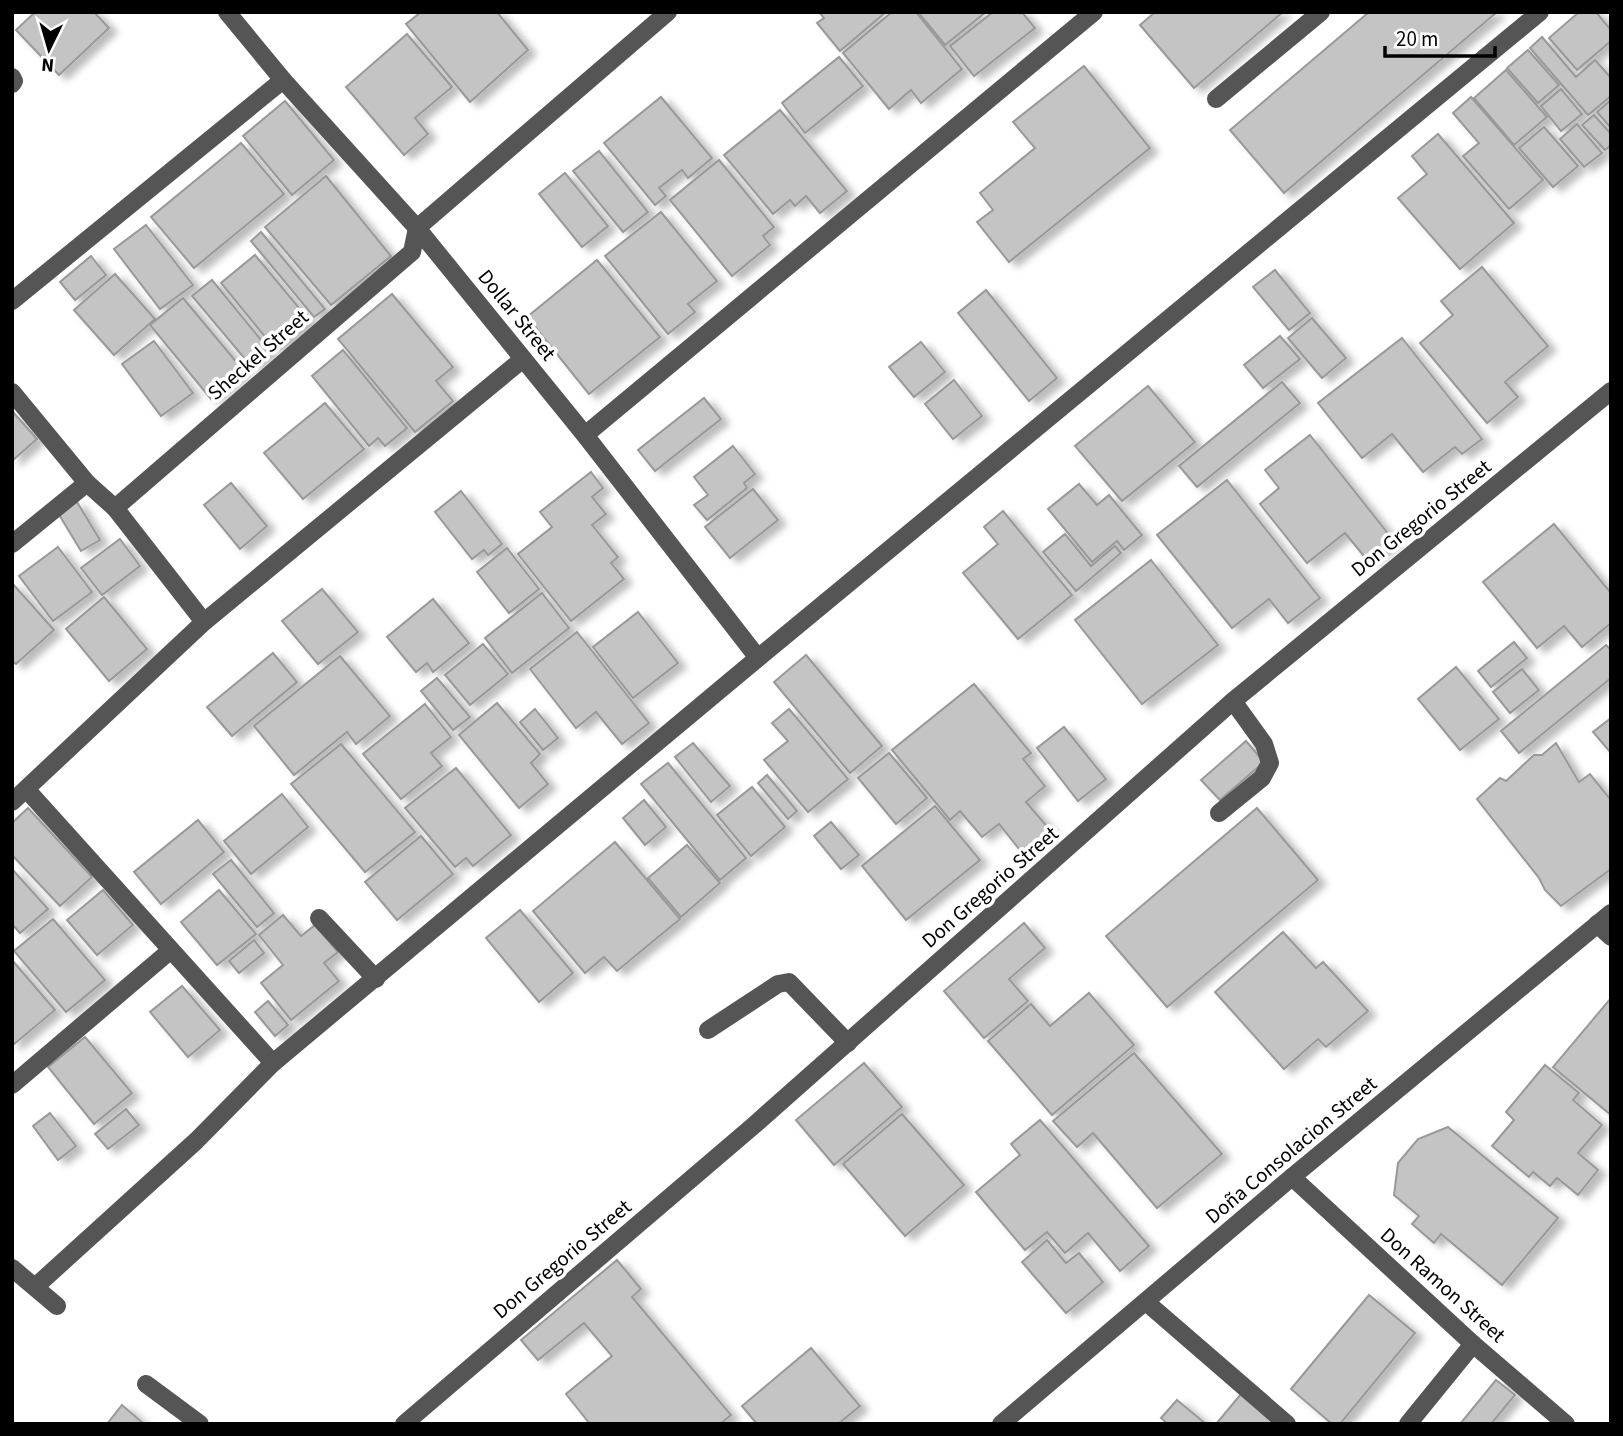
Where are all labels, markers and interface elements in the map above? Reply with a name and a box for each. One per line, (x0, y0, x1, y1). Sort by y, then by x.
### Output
north arrow (14, 14, 84, 84)
scale bar (1385, 14, 1495, 58)
text: 20 m (1396, 24, 1438, 54)
text: N (40, 50, 55, 78)
street label: Dollar Street (471, 263, 563, 367)
street label: Sheckel Street (201, 303, 315, 407)
street label: Don Gregorio Street (1345, 452, 1497, 584)
street label: Don Gregorio Street (915, 819, 1065, 955)
street label: Doña Consolacion Street (1199, 1069, 1383, 1231)
street label: Don Gregorio Street (486, 1192, 638, 1326)
street label: Don Ramon Street (1374, 1220, 1512, 1350)

